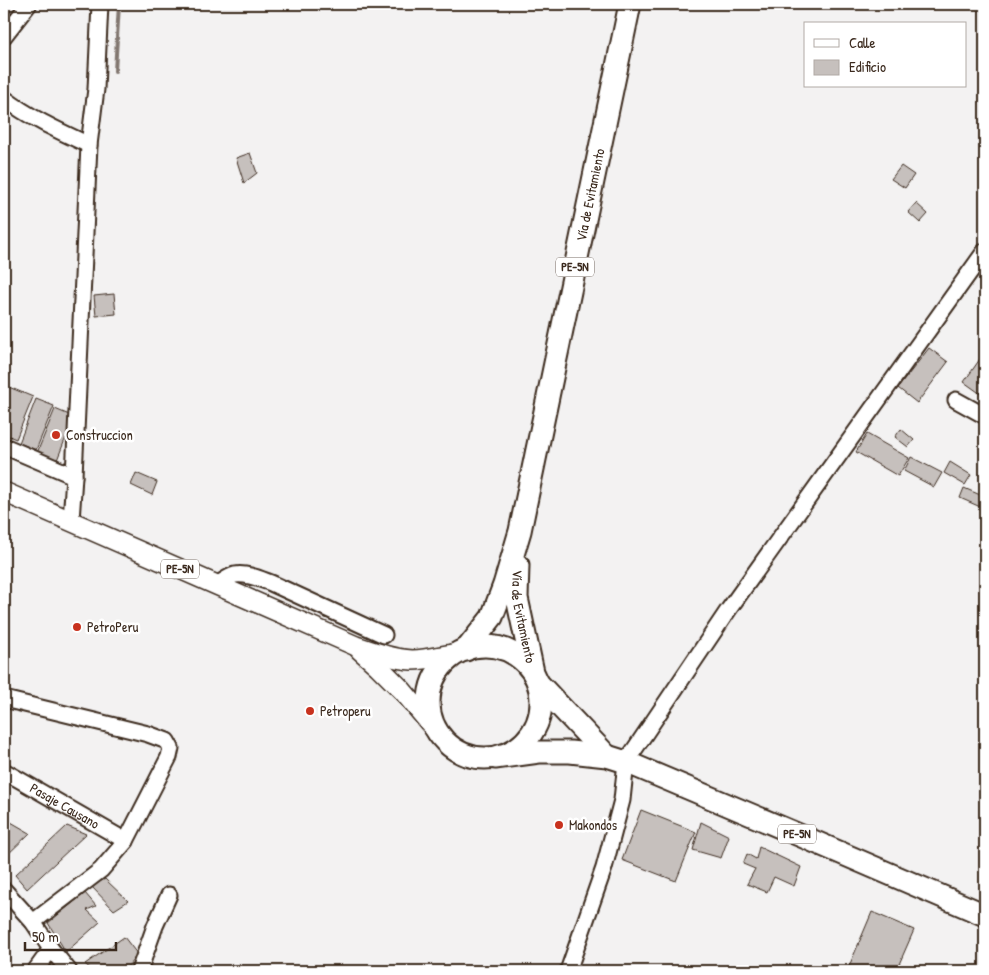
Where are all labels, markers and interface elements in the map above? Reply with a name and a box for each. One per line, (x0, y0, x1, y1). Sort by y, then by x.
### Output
legend (804, 22, 966, 88)
text: Calle (849, 32, 876, 53)
text: Edificio (849, 56, 886, 77)
street label: Vía de Evitamiento (571, 146, 609, 243)
road number: PE-5N (556, 258, 594, 276)
place label: Construccion (66, 425, 133, 444)
marker: Construccion (50, 429, 62, 441)
road number: PE-5N (161, 560, 199, 578)
street label: Vía de Evitamiento (508, 570, 541, 665)
place label: PetroPeru (87, 617, 139, 636)
marker: PetroPeru (71, 621, 83, 633)
place label: Petroperu (320, 701, 371, 721)
marker: Petroperu (304, 705, 316, 717)
street label: Pasaje Causano (27, 778, 103, 833)
place label: Makondos (569, 815, 617, 834)
marker: Makondos (553, 819, 565, 831)
road number: PE-5N (778, 824, 816, 844)
scale bar (25, 920, 116, 952)
text: 50 m (32, 926, 59, 947)

